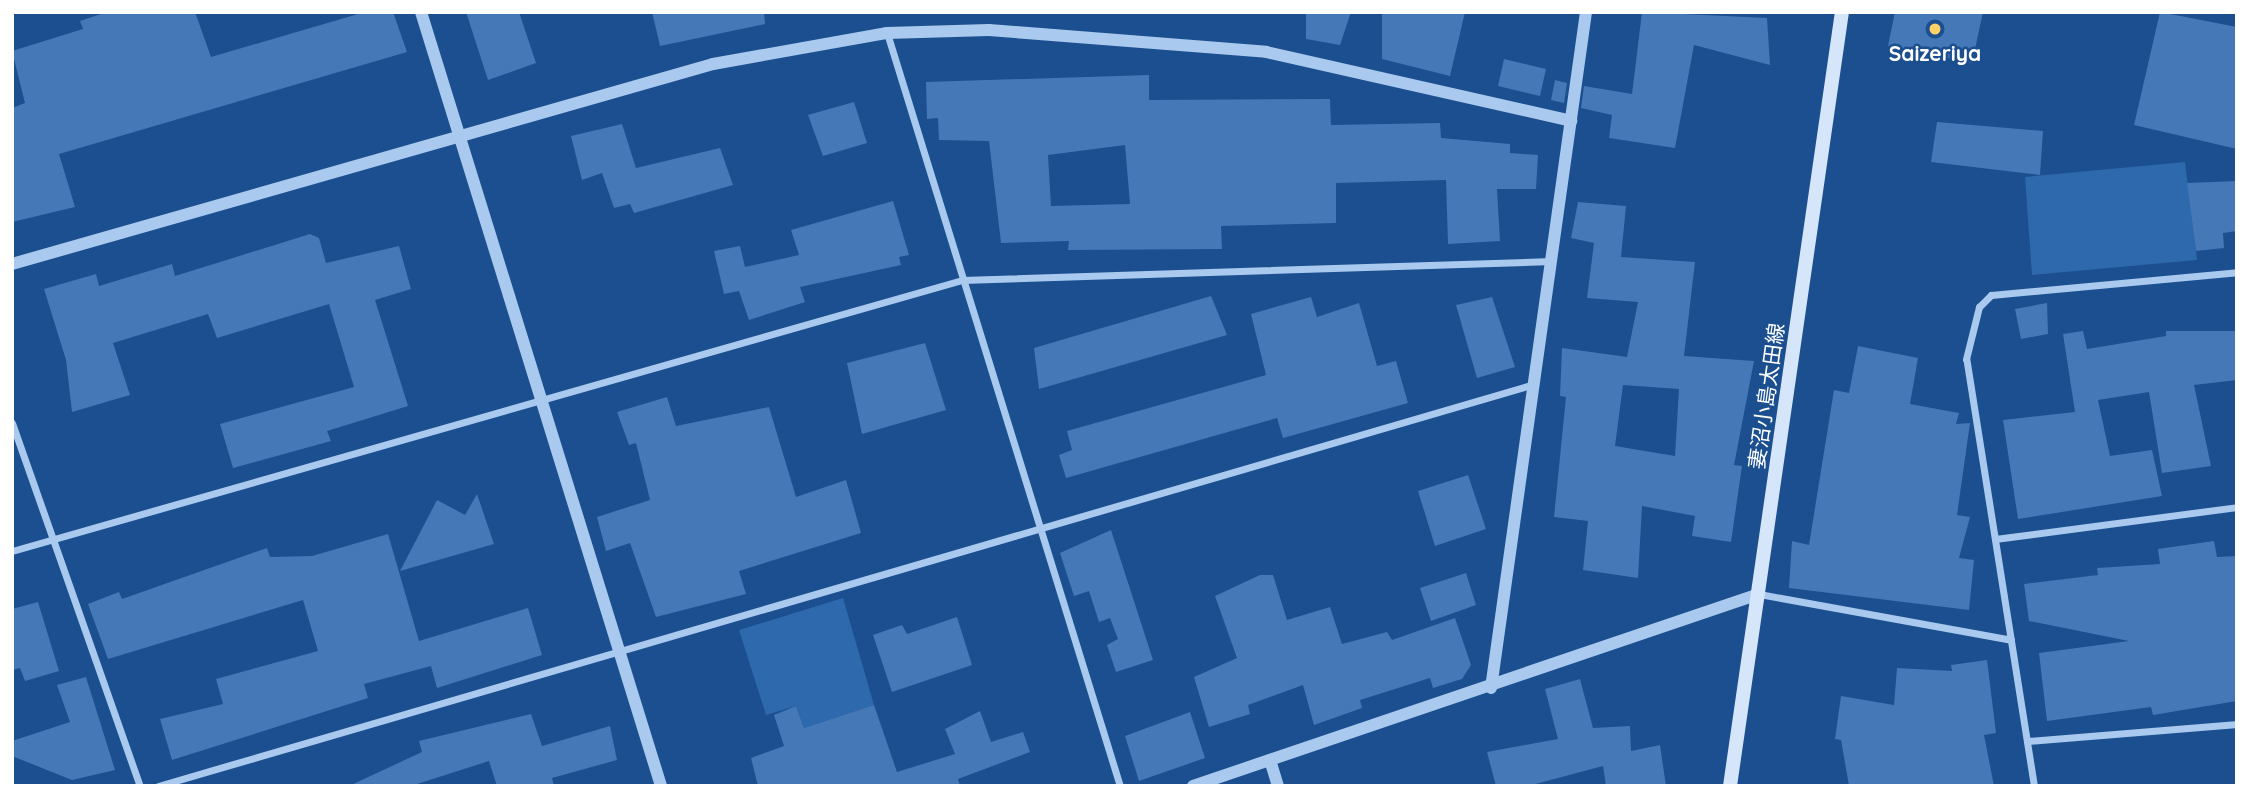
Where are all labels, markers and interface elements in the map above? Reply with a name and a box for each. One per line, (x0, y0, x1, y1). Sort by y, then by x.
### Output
marker: Saizeriya (1927, 21, 1943, 37)
place label: Saizeriya (1889, 40, 1981, 66)
street label: 妻沼小島太田線 (1743, 321, 1789, 471)

